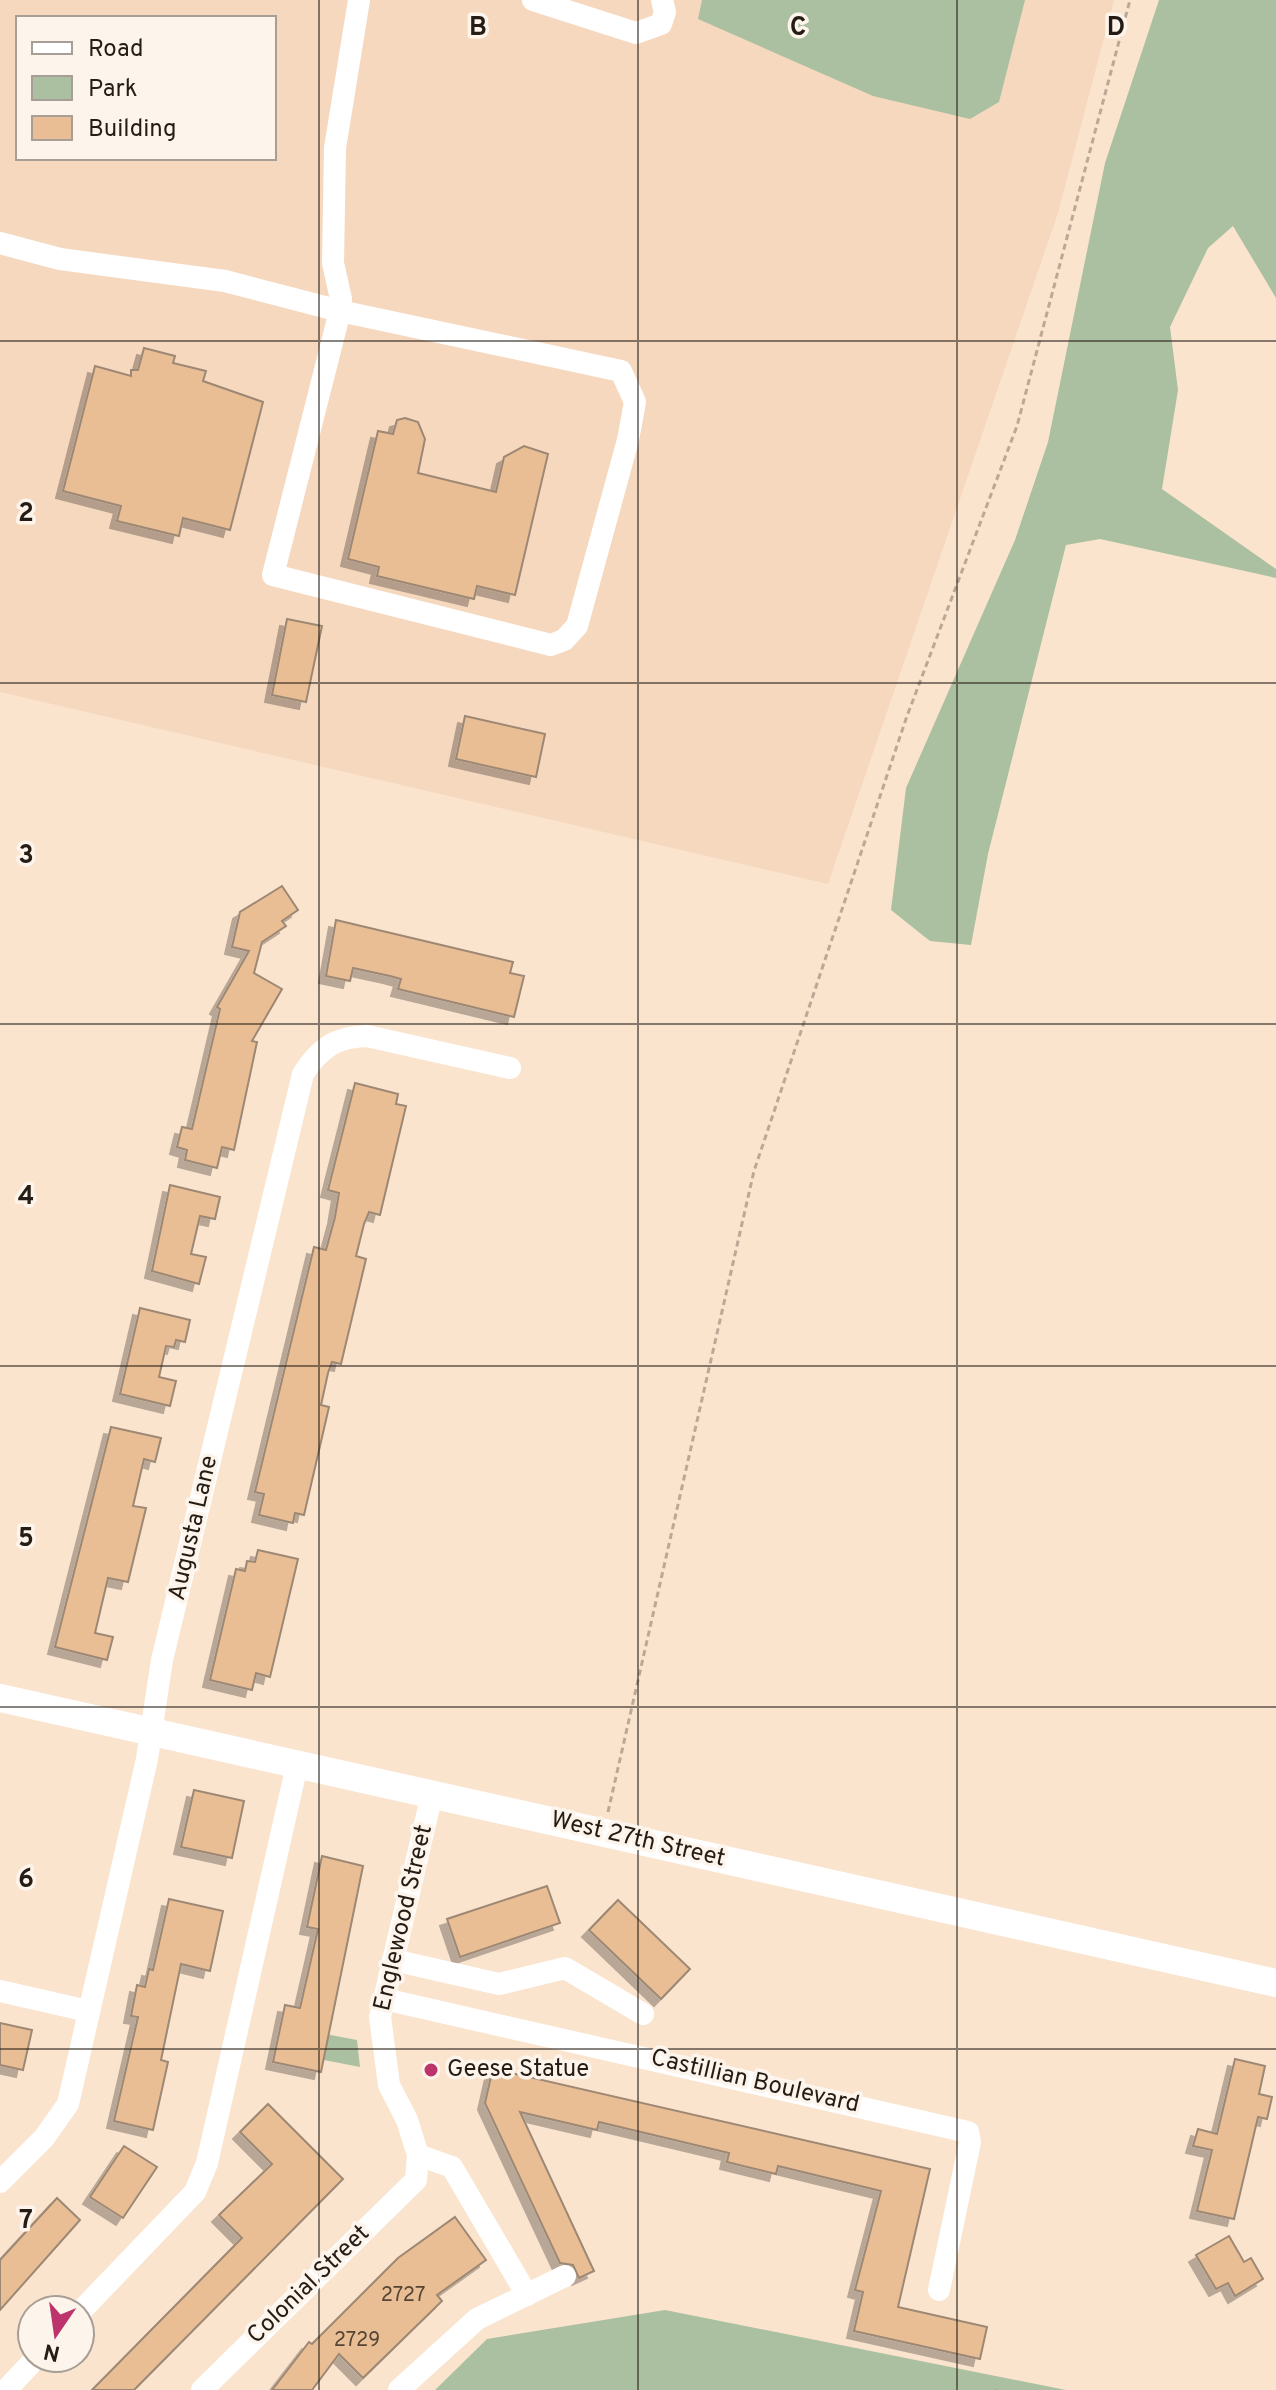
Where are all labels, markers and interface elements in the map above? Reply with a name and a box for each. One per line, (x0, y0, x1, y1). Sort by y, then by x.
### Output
text: B (469, 12, 487, 45)
text: C (790, 12, 806, 45)
text: D (1107, 12, 1125, 45)
legend (16, 16, 276, 160)
text: Road (88, 35, 144, 65)
text: Park (88, 75, 138, 105)
text: Building (88, 115, 177, 145)
text: 2 (18, 498, 34, 531)
text: 3 (18, 840, 34, 873)
text: 4 (18, 1181, 34, 1214)
street label: Augusta Lane (163, 1453, 225, 1603)
text: 5 (18, 1523, 34, 1556)
street label: West 27th Street (548, 1805, 728, 1875)
street label: Englewood Street (368, 1822, 440, 2014)
text: 6 (18, 1864, 34, 1897)
street label: Castillian Boulevard (648, 2043, 862, 2121)
place label: Geese Statue (447, 2055, 589, 2085)
marker: Geese Statue (422, 2061, 440, 2079)
text: 7 (19, 2205, 33, 2238)
street label: Colonial Street (241, 2219, 377, 2351)
house number: 2727 (381, 2283, 425, 2309)
north arrow (16, 2294, 96, 2374)
house number: 2729 (334, 2328, 380, 2354)
text: N (41, 2336, 63, 2366)

